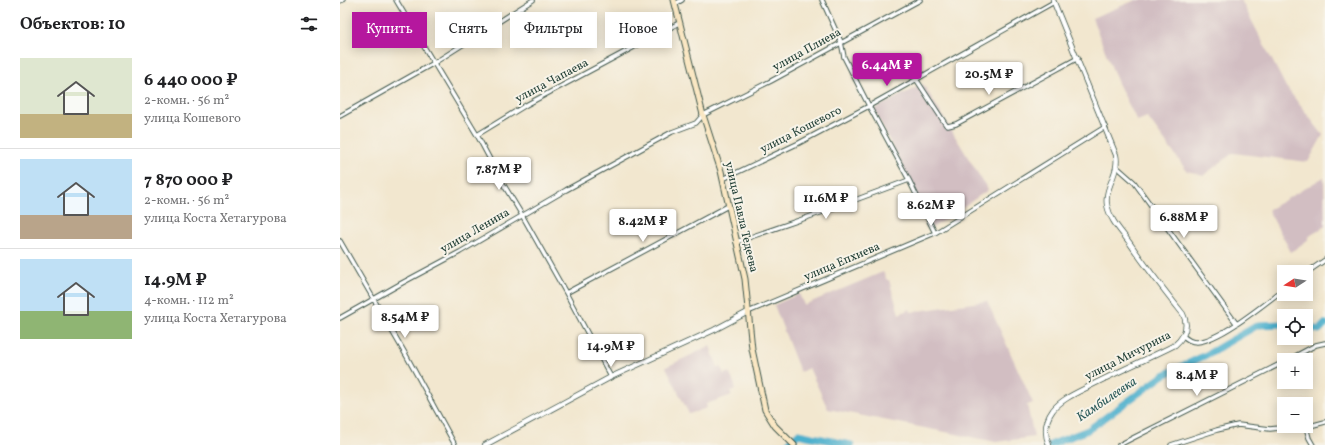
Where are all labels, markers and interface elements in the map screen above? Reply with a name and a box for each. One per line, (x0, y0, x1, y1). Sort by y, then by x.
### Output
chip: Купить (352, 12, 427, 48)
chip: Снять (435, 12, 502, 48)
chip: Фильтры (510, 12, 597, 48)
chip: Новое (605, 12, 672, 48)
text: Объектов: 10 (20, 13, 125, 36)
icon: filters (298, 13, 320, 35)
street label: улица Плиева (770, 24, 844, 75)
pin: 6.44M ₽ (850, 53, 924, 87)
street label: улица Чапаева (513, 55, 591, 107)
text: 6.44M ₽ (862, 57, 912, 75)
pin: 20.5M ₽ (952, 62, 1026, 96)
text: 20.5M ₽ (965, 66, 1013, 84)
text: 6 440 000 ₽ (144, 69, 238, 92)
icon: home (52, 74, 100, 122)
text: 2-комн. · 56 m² (144, 92, 229, 110)
street label: улица Кошевого (757, 103, 845, 157)
text: улица Кошевого (144, 110, 241, 128)
pin: 7.87M ₽ (462, 157, 536, 191)
street label: улица Павла Тедеева (720, 160, 762, 274)
text: 7.87M ₽ (476, 161, 522, 179)
text: 7 870 000 ₽ (144, 169, 233, 192)
icon: home (52, 175, 100, 223)
pin: 11.6M ₽ (789, 186, 863, 220)
text: 11.6M ₽ (803, 190, 849, 208)
text: 2-комн. · 56 m² (144, 192, 229, 210)
pin: 8.62M ₽ (894, 193, 968, 227)
text: 8.62M ₽ (907, 197, 955, 215)
street label: улица Ленина (437, 205, 513, 257)
pin: 6.88M ₽ (1147, 205, 1221, 239)
pin: 8.42M ₽ (606, 209, 680, 243)
text: 6.88M ₽ (1159, 209, 1209, 227)
text: улица Коста Хетагурова (144, 210, 287, 228)
text: 8.42M ₽ (618, 213, 668, 231)
street label: улица Епхиева (801, 239, 883, 285)
north arrow (1277, 265, 1313, 301)
map controls (1277, 265, 1313, 433)
text: 14.9M ₽ (144, 269, 207, 292)
icon: home (52, 275, 100, 323)
text: 4-комн. · 112 m² (144, 292, 234, 310)
pin: 8.54M ₽ (368, 305, 442, 339)
text: 8.54M ₽ (381, 309, 429, 327)
button: locate (1277, 309, 1313, 345)
text: улица Коста Хетагурова (144, 310, 287, 328)
street label: улица Мичурина (1082, 327, 1174, 385)
pin: 14.9M ₽ (574, 334, 648, 368)
text: 14.9M ₽ (587, 338, 635, 356)
button: + (1277, 353, 1313, 389)
pin: 8.4M ₽ (1164, 363, 1230, 397)
text: 8.4M ₽ (1176, 367, 1218, 385)
water label: Камбилеевка (1073, 373, 1141, 427)
button: − (1277, 397, 1313, 433)

